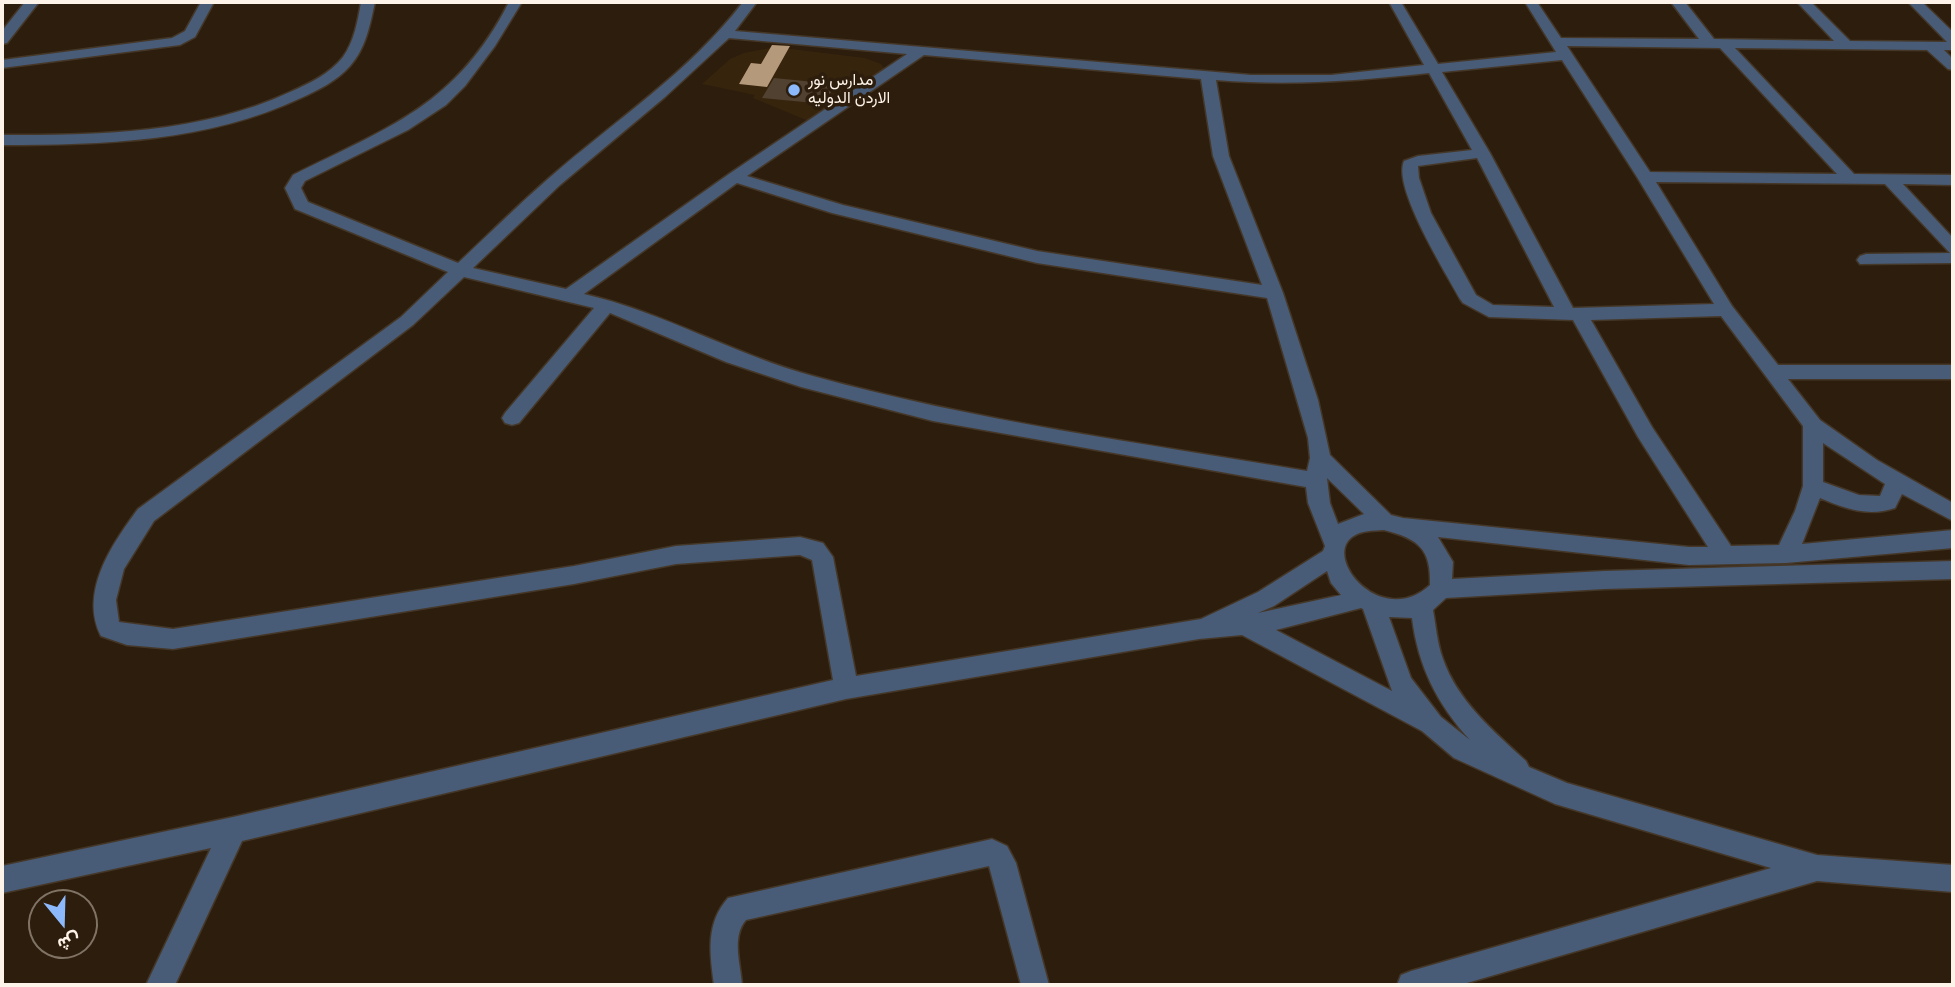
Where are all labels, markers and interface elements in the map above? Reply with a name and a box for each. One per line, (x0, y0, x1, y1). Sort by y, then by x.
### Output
place label: مدارس نور الاردن الدوليه (808, 71, 890, 109)
marker: مدارس نور الاردن الدوليه (786, 82, 802, 98)
north arrow (28, 889, 98, 959)
text: ش (55, 928, 84, 956)

